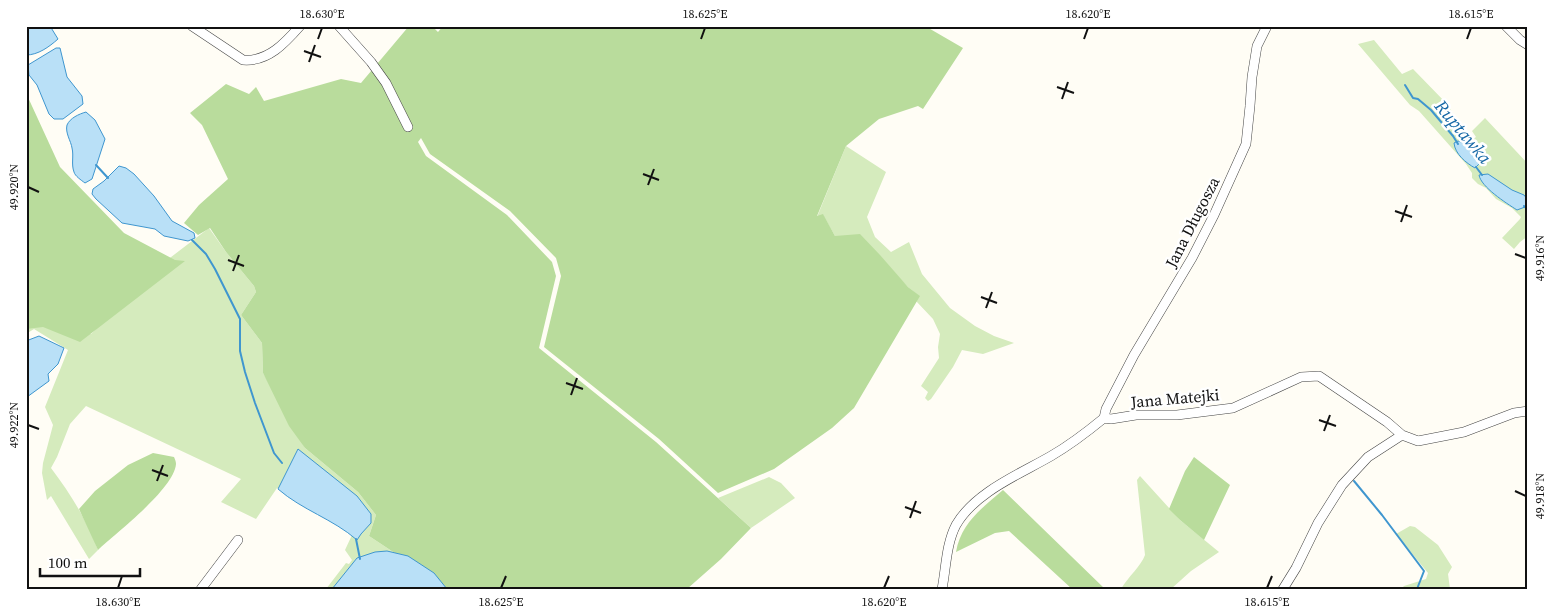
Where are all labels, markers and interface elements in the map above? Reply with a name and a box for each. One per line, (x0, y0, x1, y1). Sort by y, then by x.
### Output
text: 18.630°E (300, 6, 344, 22)
text: 18.625°E (683, 6, 727, 22)
text: 18.620°E (1066, 6, 1110, 22)
text: 18.615°E (1449, 6, 1493, 22)
water label: Ruptawka (1428, 93, 1498, 170)
text: 49.920°N (6, 164, 22, 210)
street label: Jana Długosza (1159, 172, 1225, 272)
text: 49.916°N (1532, 235, 1548, 281)
street label: Jana Matejki (1129, 383, 1220, 413)
text: 49.922°N (6, 402, 22, 448)
text: 49.918°N (1532, 473, 1548, 519)
scale bar (40, 545, 140, 577)
text: 100 m (48, 552, 88, 573)
text: 18.630°E (96, 594, 140, 610)
text: 18.625°E (479, 594, 523, 610)
text: 18.620°E (862, 594, 906, 610)
text: 18.615°E (1245, 594, 1289, 610)

